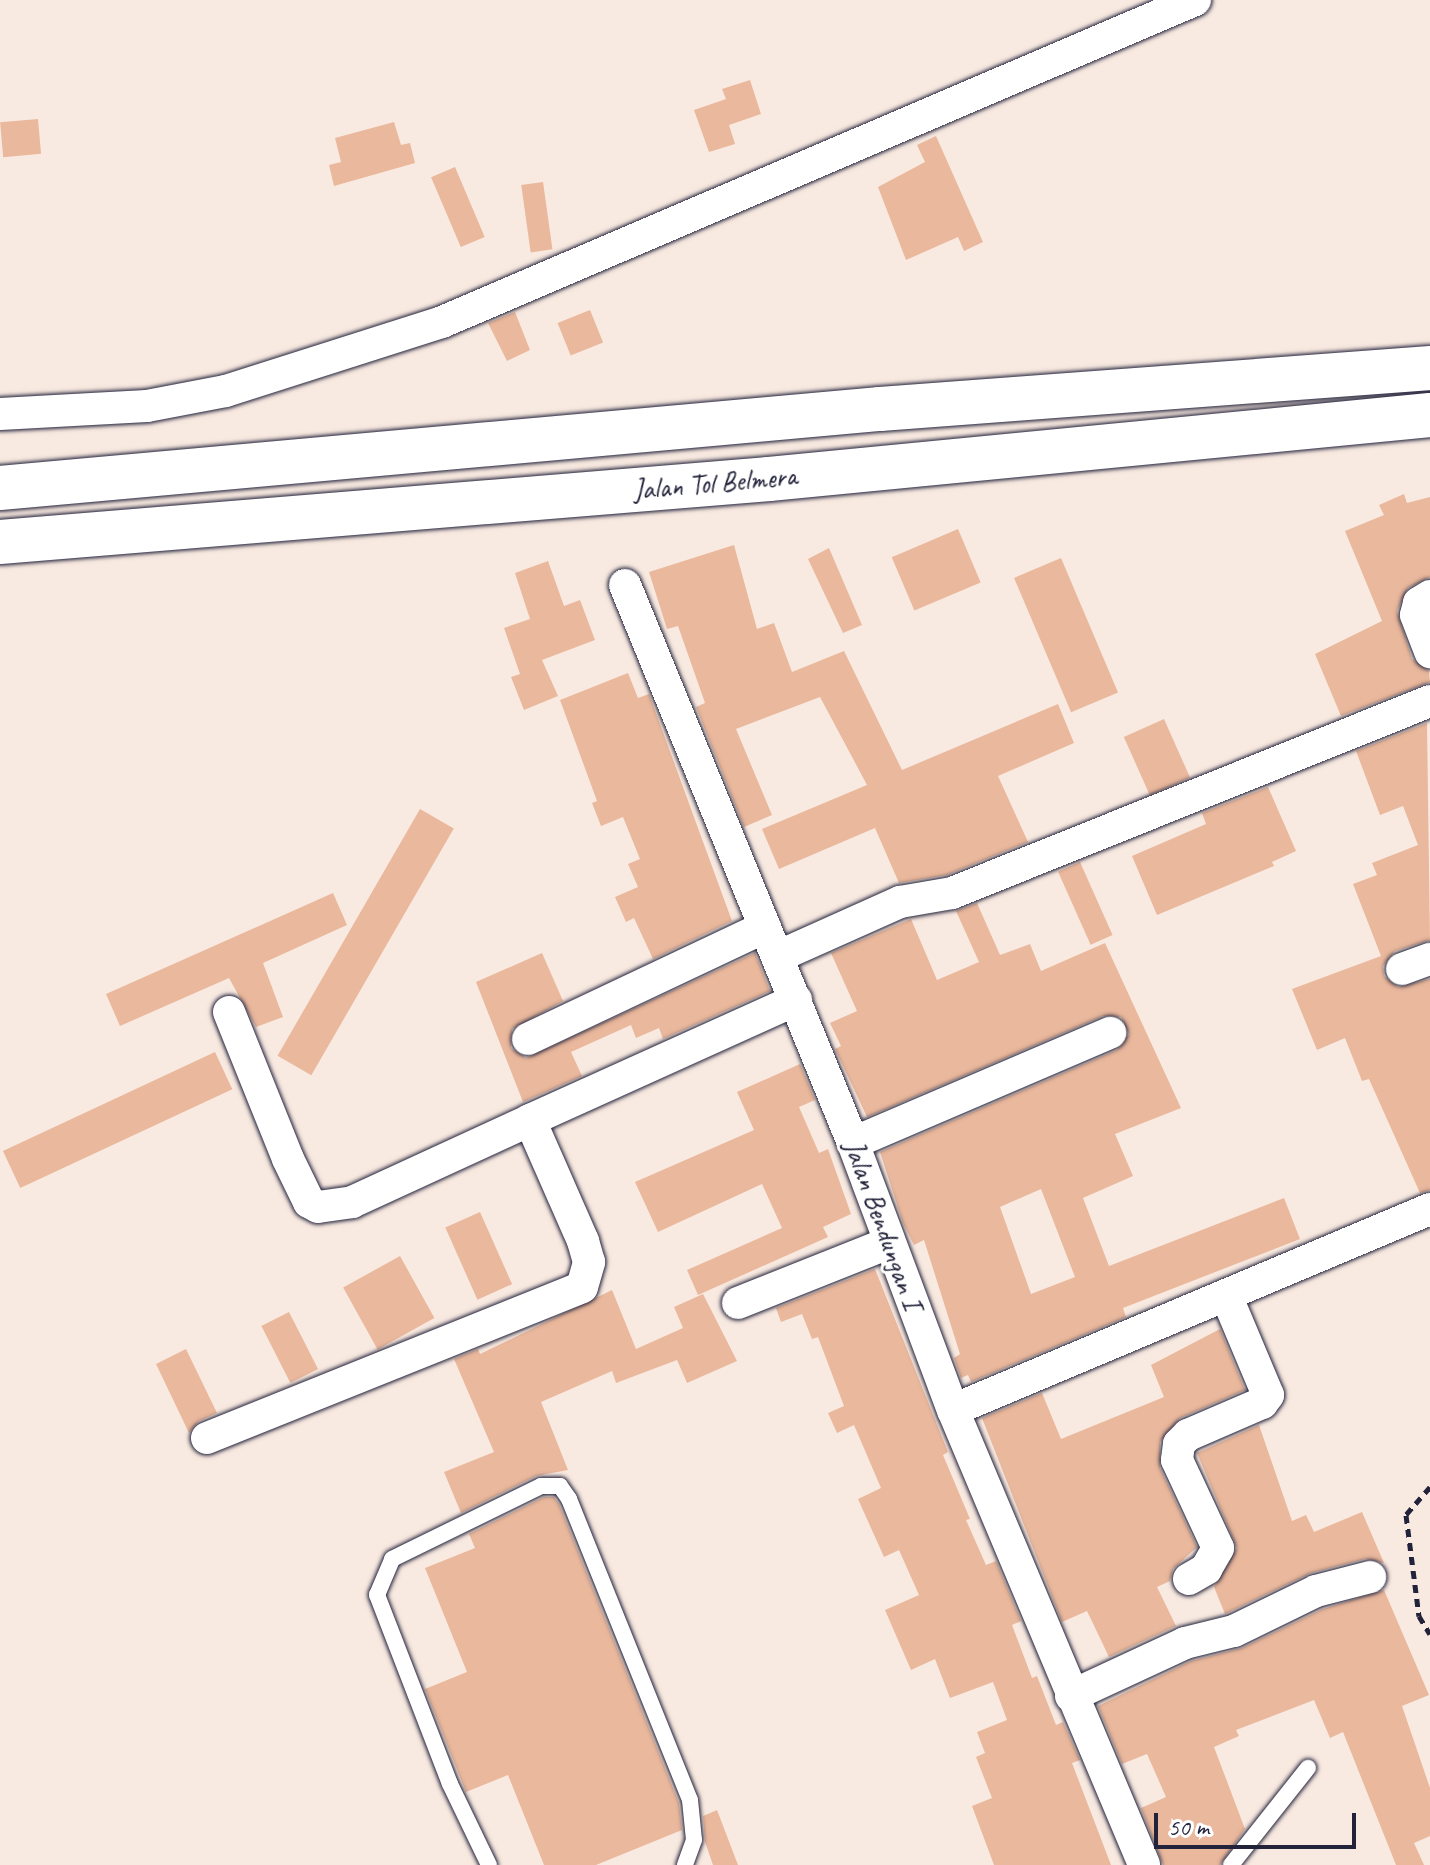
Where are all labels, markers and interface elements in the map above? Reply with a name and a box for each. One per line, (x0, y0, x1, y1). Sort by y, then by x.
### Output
street label: Jalan Tol Belmera (632, 459, 798, 507)
street label: Jalan Bendungan I (837, 1136, 929, 1314)
scale bar (1158, 1797, 1360, 1847)
text: 50 m (1168, 1812, 1209, 1842)

